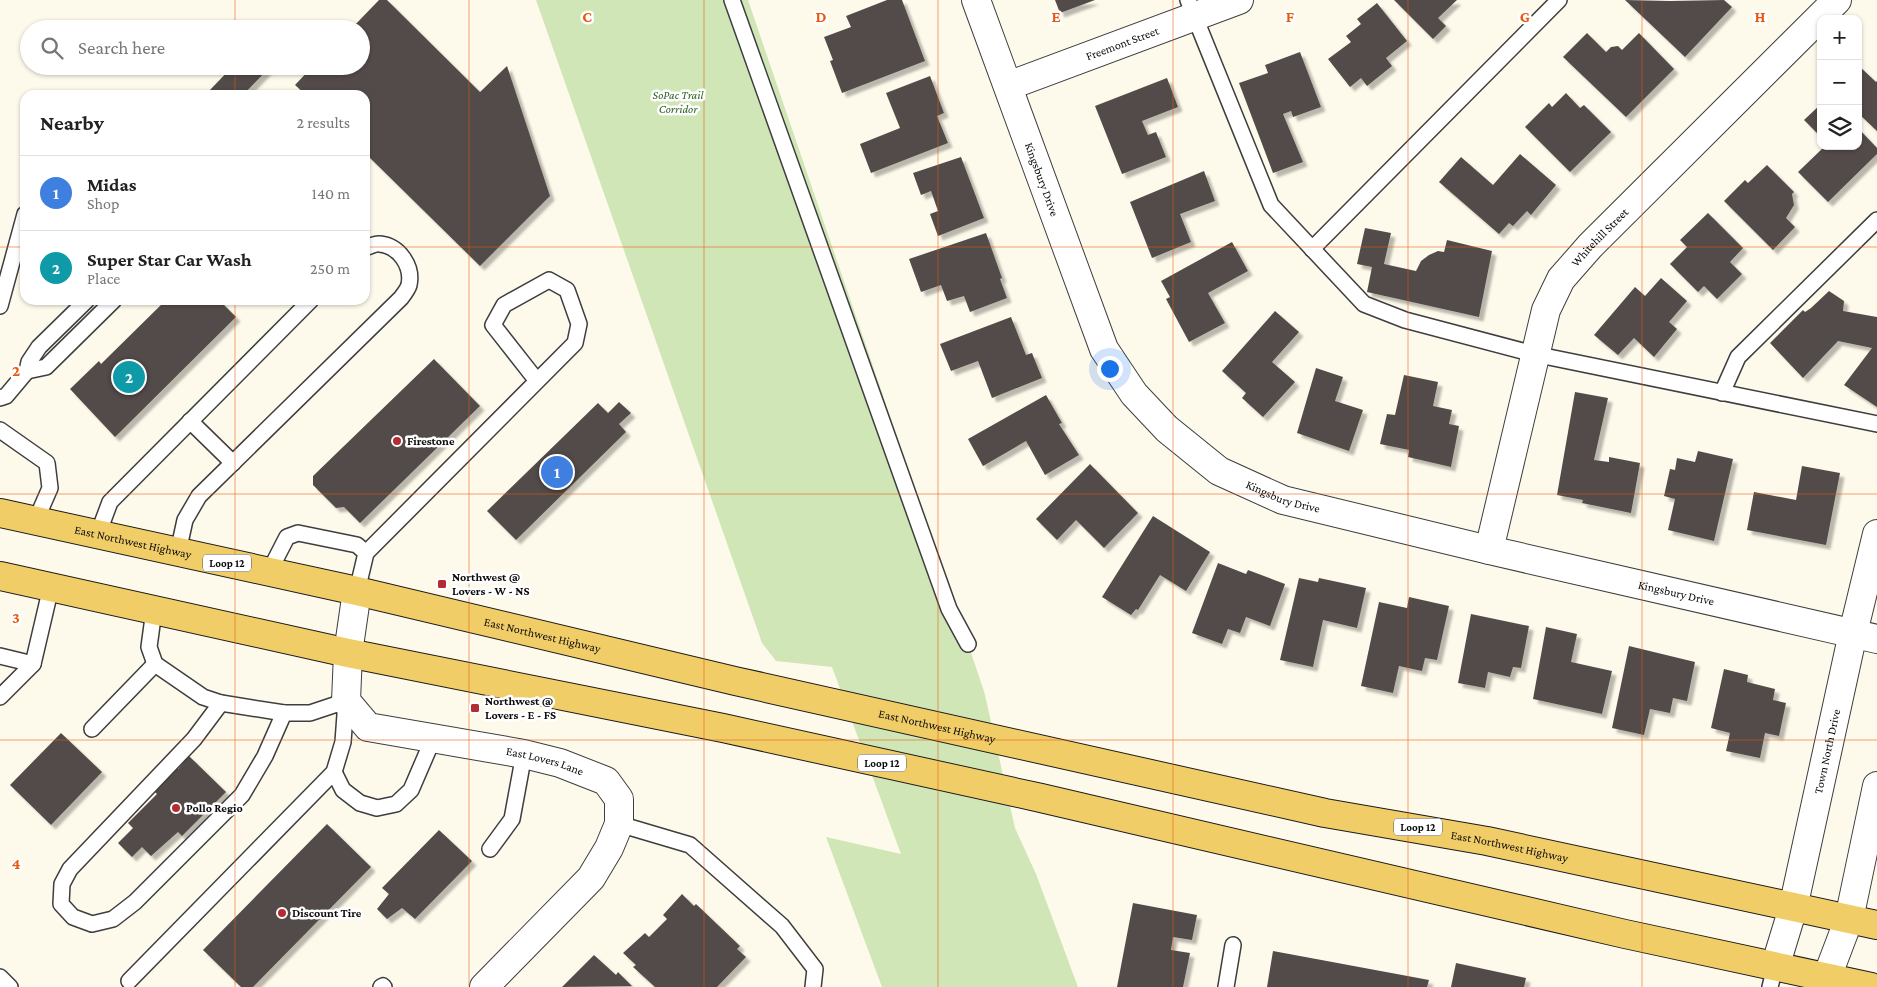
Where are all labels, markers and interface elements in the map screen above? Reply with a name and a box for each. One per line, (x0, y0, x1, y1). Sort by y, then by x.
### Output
text: C (582, 8, 592, 25)
text: D (815, 8, 827, 25)
text: E (1051, 8, 1061, 25)
text: F (1286, 8, 1295, 25)
text: G (1520, 8, 1530, 25)
text: H (1755, 8, 1766, 25)
map controls (1817, 15, 1862, 150)
button: + (1817, 15, 1862, 60)
search box (20, 20, 370, 75)
street label: Freemont Street (1084, 23, 1162, 63)
icon: search (38, 34, 66, 62)
text: Search here (78, 37, 165, 58)
button: − (1817, 60, 1862, 105)
park label: SoPac Trail Corridor (653, 88, 705, 116)
button: layers (1817, 105, 1862, 150)
text: Nearby (40, 111, 104, 135)
text: 2 results (297, 114, 350, 131)
street label: Kingsbury Drive (1022, 140, 1062, 218)
text: Midas (87, 174, 136, 195)
text: 1 (53, 185, 59, 202)
text: 140 m (312, 185, 350, 202)
text: Shop (87, 195, 119, 212)
street label: Whitehill Street (1568, 204, 1632, 269)
text: Super Star Car Wash (87, 249, 252, 270)
text: 2 (52, 260, 60, 277)
text: 250 m (310, 260, 350, 277)
text: Place (87, 270, 120, 287)
your location (1097, 356, 1123, 382)
pin: 2 (113, 358, 145, 396)
text: 2 (12, 362, 20, 379)
place label: Firestone (407, 434, 455, 448)
marker: Firestone (391, 435, 403, 447)
pin: 1 (541, 453, 573, 491)
street label: Kingsbury Drive (1244, 477, 1321, 516)
street label: East Northwest Highway (73, 522, 193, 562)
road number: Loop 12 (203, 554, 251, 572)
place label: Northwest @ Lovers - W - NS (452, 570, 529, 598)
street label: Kingsbury Drive (1637, 577, 1716, 608)
marker: Northwest @ Lovers - W - NS (436, 578, 448, 590)
text: 3 (12, 609, 20, 626)
street label: East Northwest Highway (483, 614, 603, 656)
place label: Northwest @ Lovers - E - FS (485, 694, 556, 722)
marker: Northwest @ Lovers - E - FS (469, 702, 481, 714)
street label: East Northwest Highway (877, 706, 997, 746)
street label: Town North Drive (1811, 708, 1843, 795)
street label: East Lovers Lane (505, 744, 586, 779)
road number: Loop 12 (858, 754, 906, 771)
place label: Pollo Regio (186, 801, 243, 815)
marker: Pollo Regio (170, 802, 182, 814)
road number: Loop 12 (1394, 819, 1442, 836)
street label: East Northwest Highway (1450, 828, 1570, 865)
text: 4 (12, 855, 21, 872)
place label: Discount Tire (292, 906, 362, 920)
marker: Discount Tire (276, 907, 288, 919)

